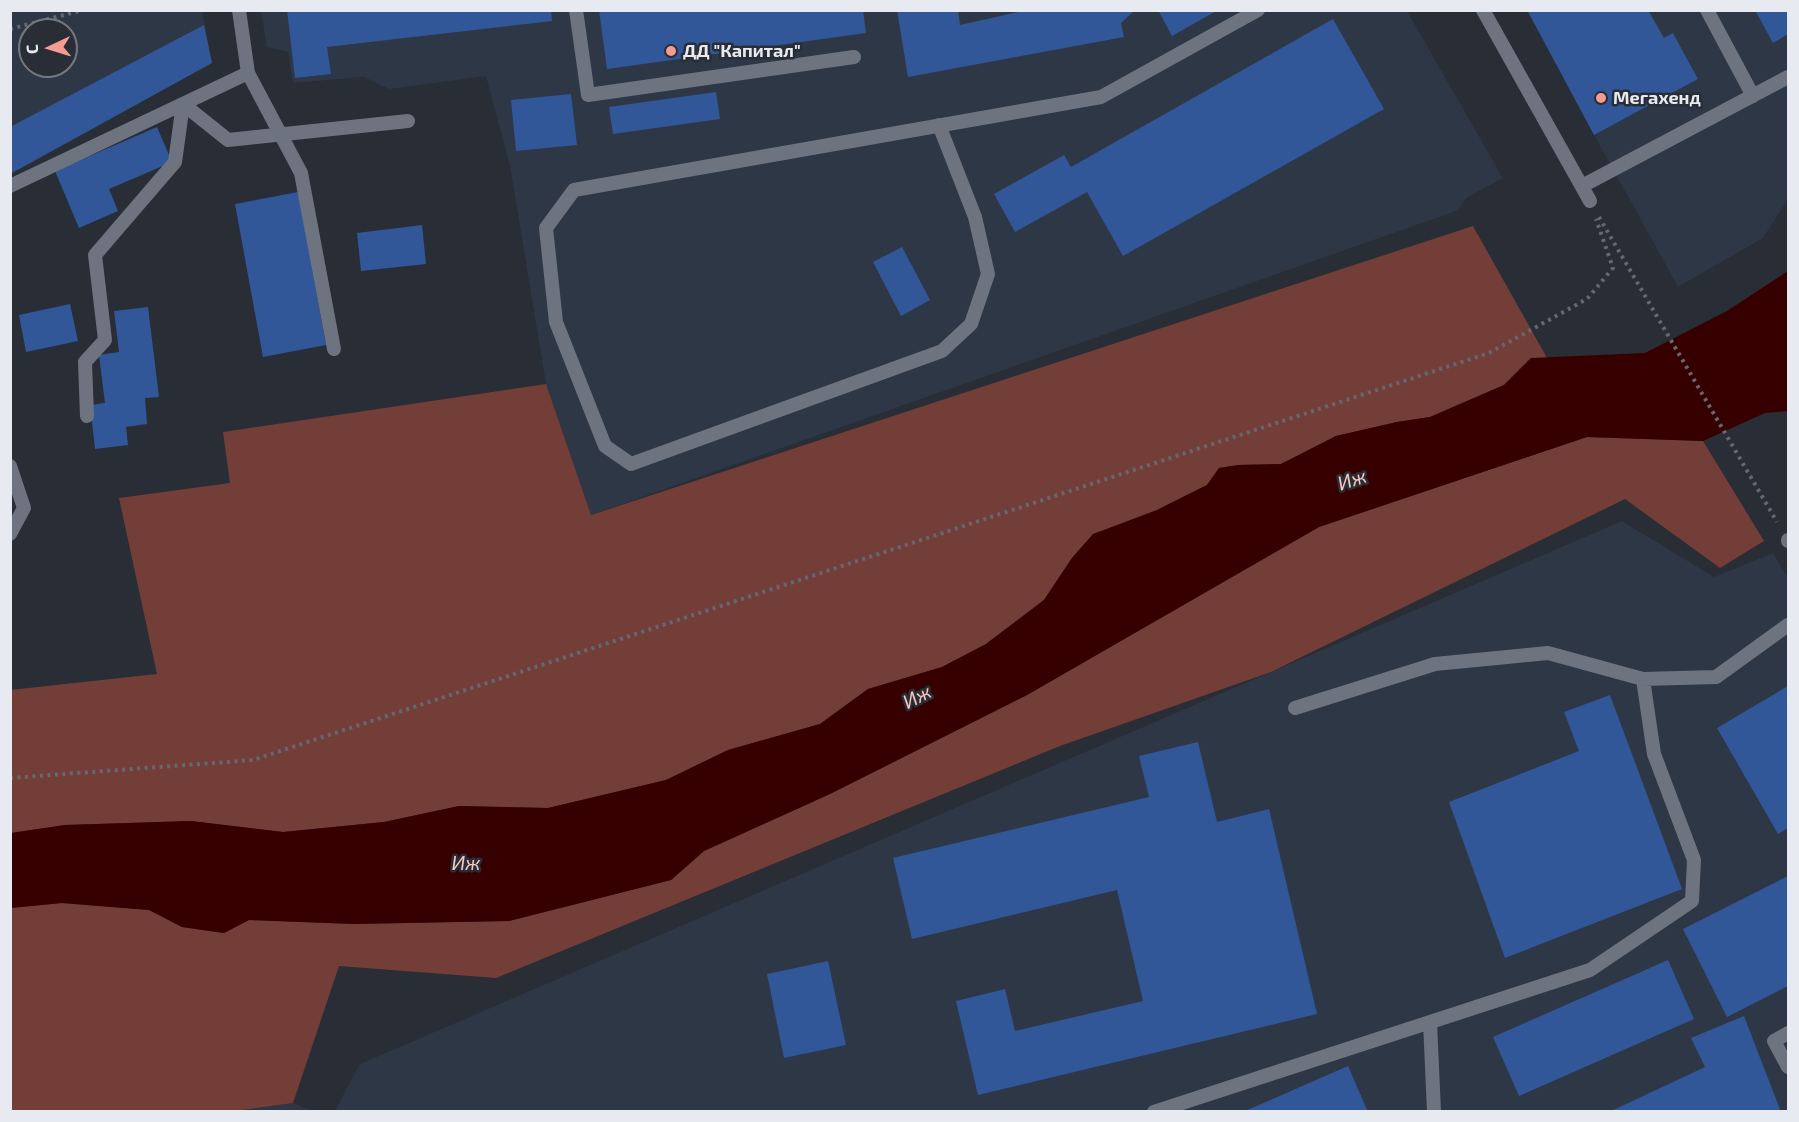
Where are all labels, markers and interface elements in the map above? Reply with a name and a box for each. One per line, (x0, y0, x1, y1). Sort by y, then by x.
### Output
north arrow (18, 18, 78, 78)
place label: ДД "Капитал" (683, 40, 801, 62)
text: С (22, 44, 41, 55)
marker: ДД "Капитал" (664, 44, 678, 58)
place label: Мегахенд (1613, 87, 1701, 109)
marker: Мегахенд (1594, 91, 1608, 105)
water label: Иж (1335, 464, 1369, 496)
water label: Иж (899, 680, 935, 714)
water label: Иж (452, 851, 480, 875)

